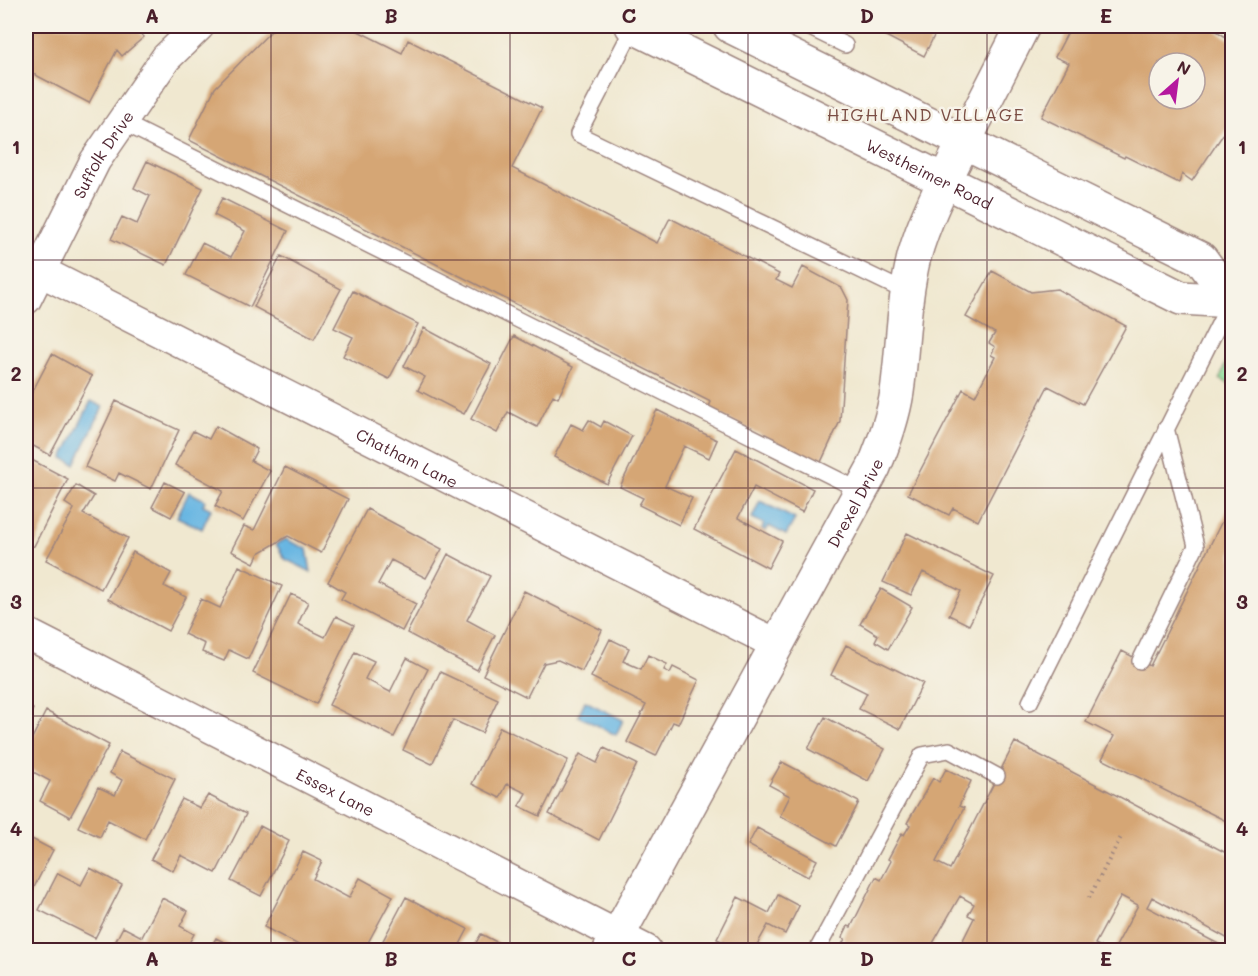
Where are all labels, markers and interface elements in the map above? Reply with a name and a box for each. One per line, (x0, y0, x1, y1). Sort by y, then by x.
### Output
text: A (145, 2, 159, 28)
text: B (384, 2, 398, 28)
text: C (622, 2, 637, 28)
text: D (860, 2, 874, 28)
text: E (1100, 2, 1112, 28)
north arrow (1147, 51, 1207, 111)
text: N (1174, 55, 1195, 79)
district label: HIGHLAND VILLAGE (827, 102, 1025, 126)
street label: Suffolk Drive (68, 106, 137, 202)
text: 1 (12, 133, 20, 159)
street label: Westheimer Road (863, 133, 996, 214)
text: 1 (1238, 133, 1246, 159)
text: 2 (10, 360, 22, 386)
text: 2 (1236, 360, 1248, 386)
street label: Chatham Lane (353, 423, 462, 492)
street label: Drexel Drive (822, 455, 887, 551)
text: 3 (10, 588, 22, 614)
text: 3 (1236, 588, 1248, 614)
street label: Essex Lane (293, 763, 379, 820)
text: 4 (10, 815, 23, 841)
text: 4 (1236, 815, 1249, 841)
text: A (145, 945, 159, 971)
text: B (384, 945, 398, 971)
text: C (622, 945, 637, 971)
text: D (860, 945, 874, 971)
text: E (1100, 945, 1112, 971)

